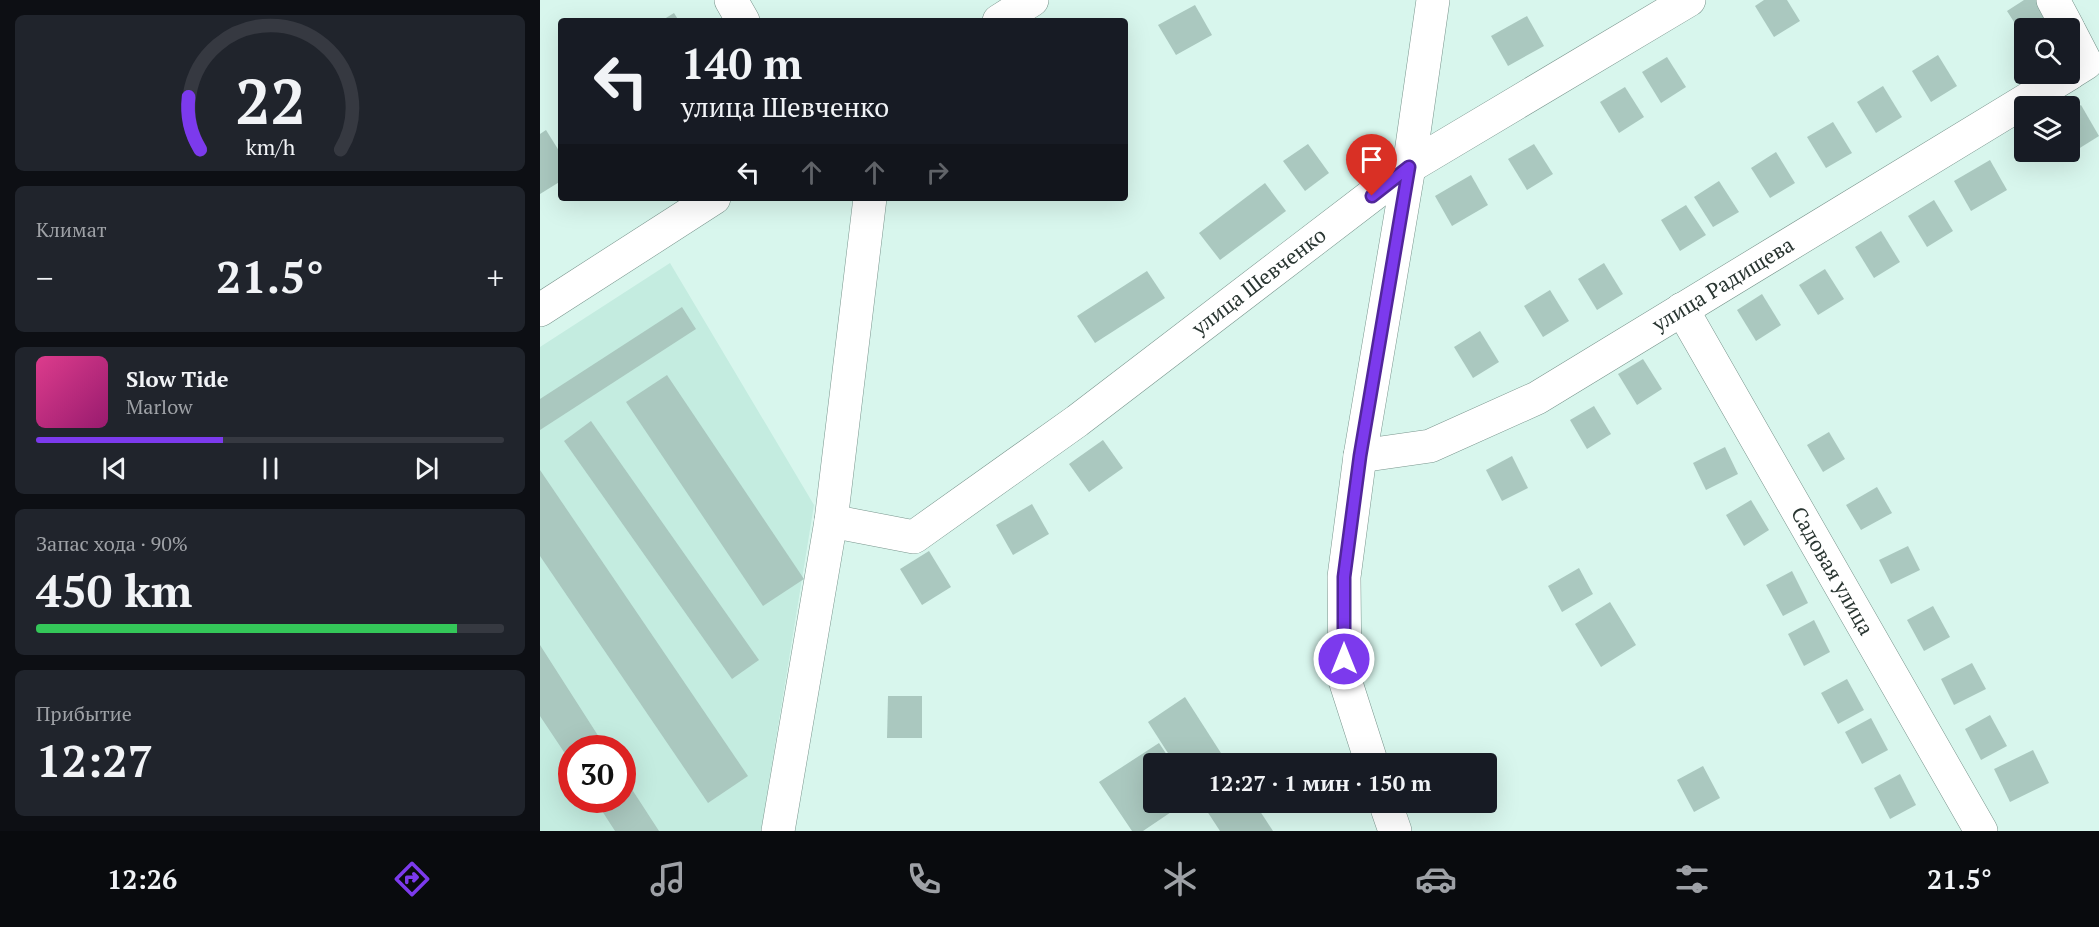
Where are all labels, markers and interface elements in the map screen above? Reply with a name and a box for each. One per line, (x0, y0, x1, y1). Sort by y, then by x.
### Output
map controls (2014, 18, 2080, 162)
button: search (2014, 18, 2080, 84)
text: 140 m (681, 35, 802, 91)
icon: left (582, 42, 660, 120)
text: 22 (235, 59, 305, 142)
text: улица Шевченко (681, 89, 889, 125)
button: layers (2014, 96, 2080, 162)
text: km/h (245, 133, 295, 161)
pin (1346, 134, 1397, 196)
icon: arrive (1355, 143, 1388, 176)
icon: left (732, 156, 765, 189)
icon: ahead (795, 156, 828, 189)
icon: ahead (858, 156, 891, 189)
icon: right (921, 156, 954, 189)
text: Климат (36, 216, 107, 243)
street label: улица Шевченко (1185, 220, 1331, 342)
street label: улица Радищева (1646, 230, 1799, 338)
text: 21.5° (216, 246, 324, 306)
text: − (36, 256, 54, 299)
text: + (486, 256, 504, 299)
text: Slow Tide (126, 364, 229, 393)
text: Marlow (126, 393, 193, 420)
icon: previous (98, 452, 131, 485)
icon: pause (254, 452, 287, 485)
icon: next (410, 452, 443, 485)
street label: Садовая улица (1785, 501, 1881, 640)
text: Запас хода · 90% (36, 530, 188, 557)
text: 450 km (36, 560, 192, 620)
position arrow (1312, 627, 1376, 691)
text: Прибытие (36, 700, 132, 727)
text: 12:27 (36, 730, 153, 790)
speed limit sign: 30 (558, 735, 636, 813)
text: 12:27 · 1 мин · 150 m (1209, 768, 1431, 797)
icon: directions (391, 858, 433, 900)
icon: music (647, 858, 689, 900)
icon: phone (903, 858, 945, 900)
icon: climate (1159, 858, 1201, 900)
icon: car (1415, 858, 1457, 900)
icon: filters (1671, 858, 1713, 900)
text: 12:26 (107, 861, 177, 897)
text: 21.5° (1927, 861, 1992, 897)

